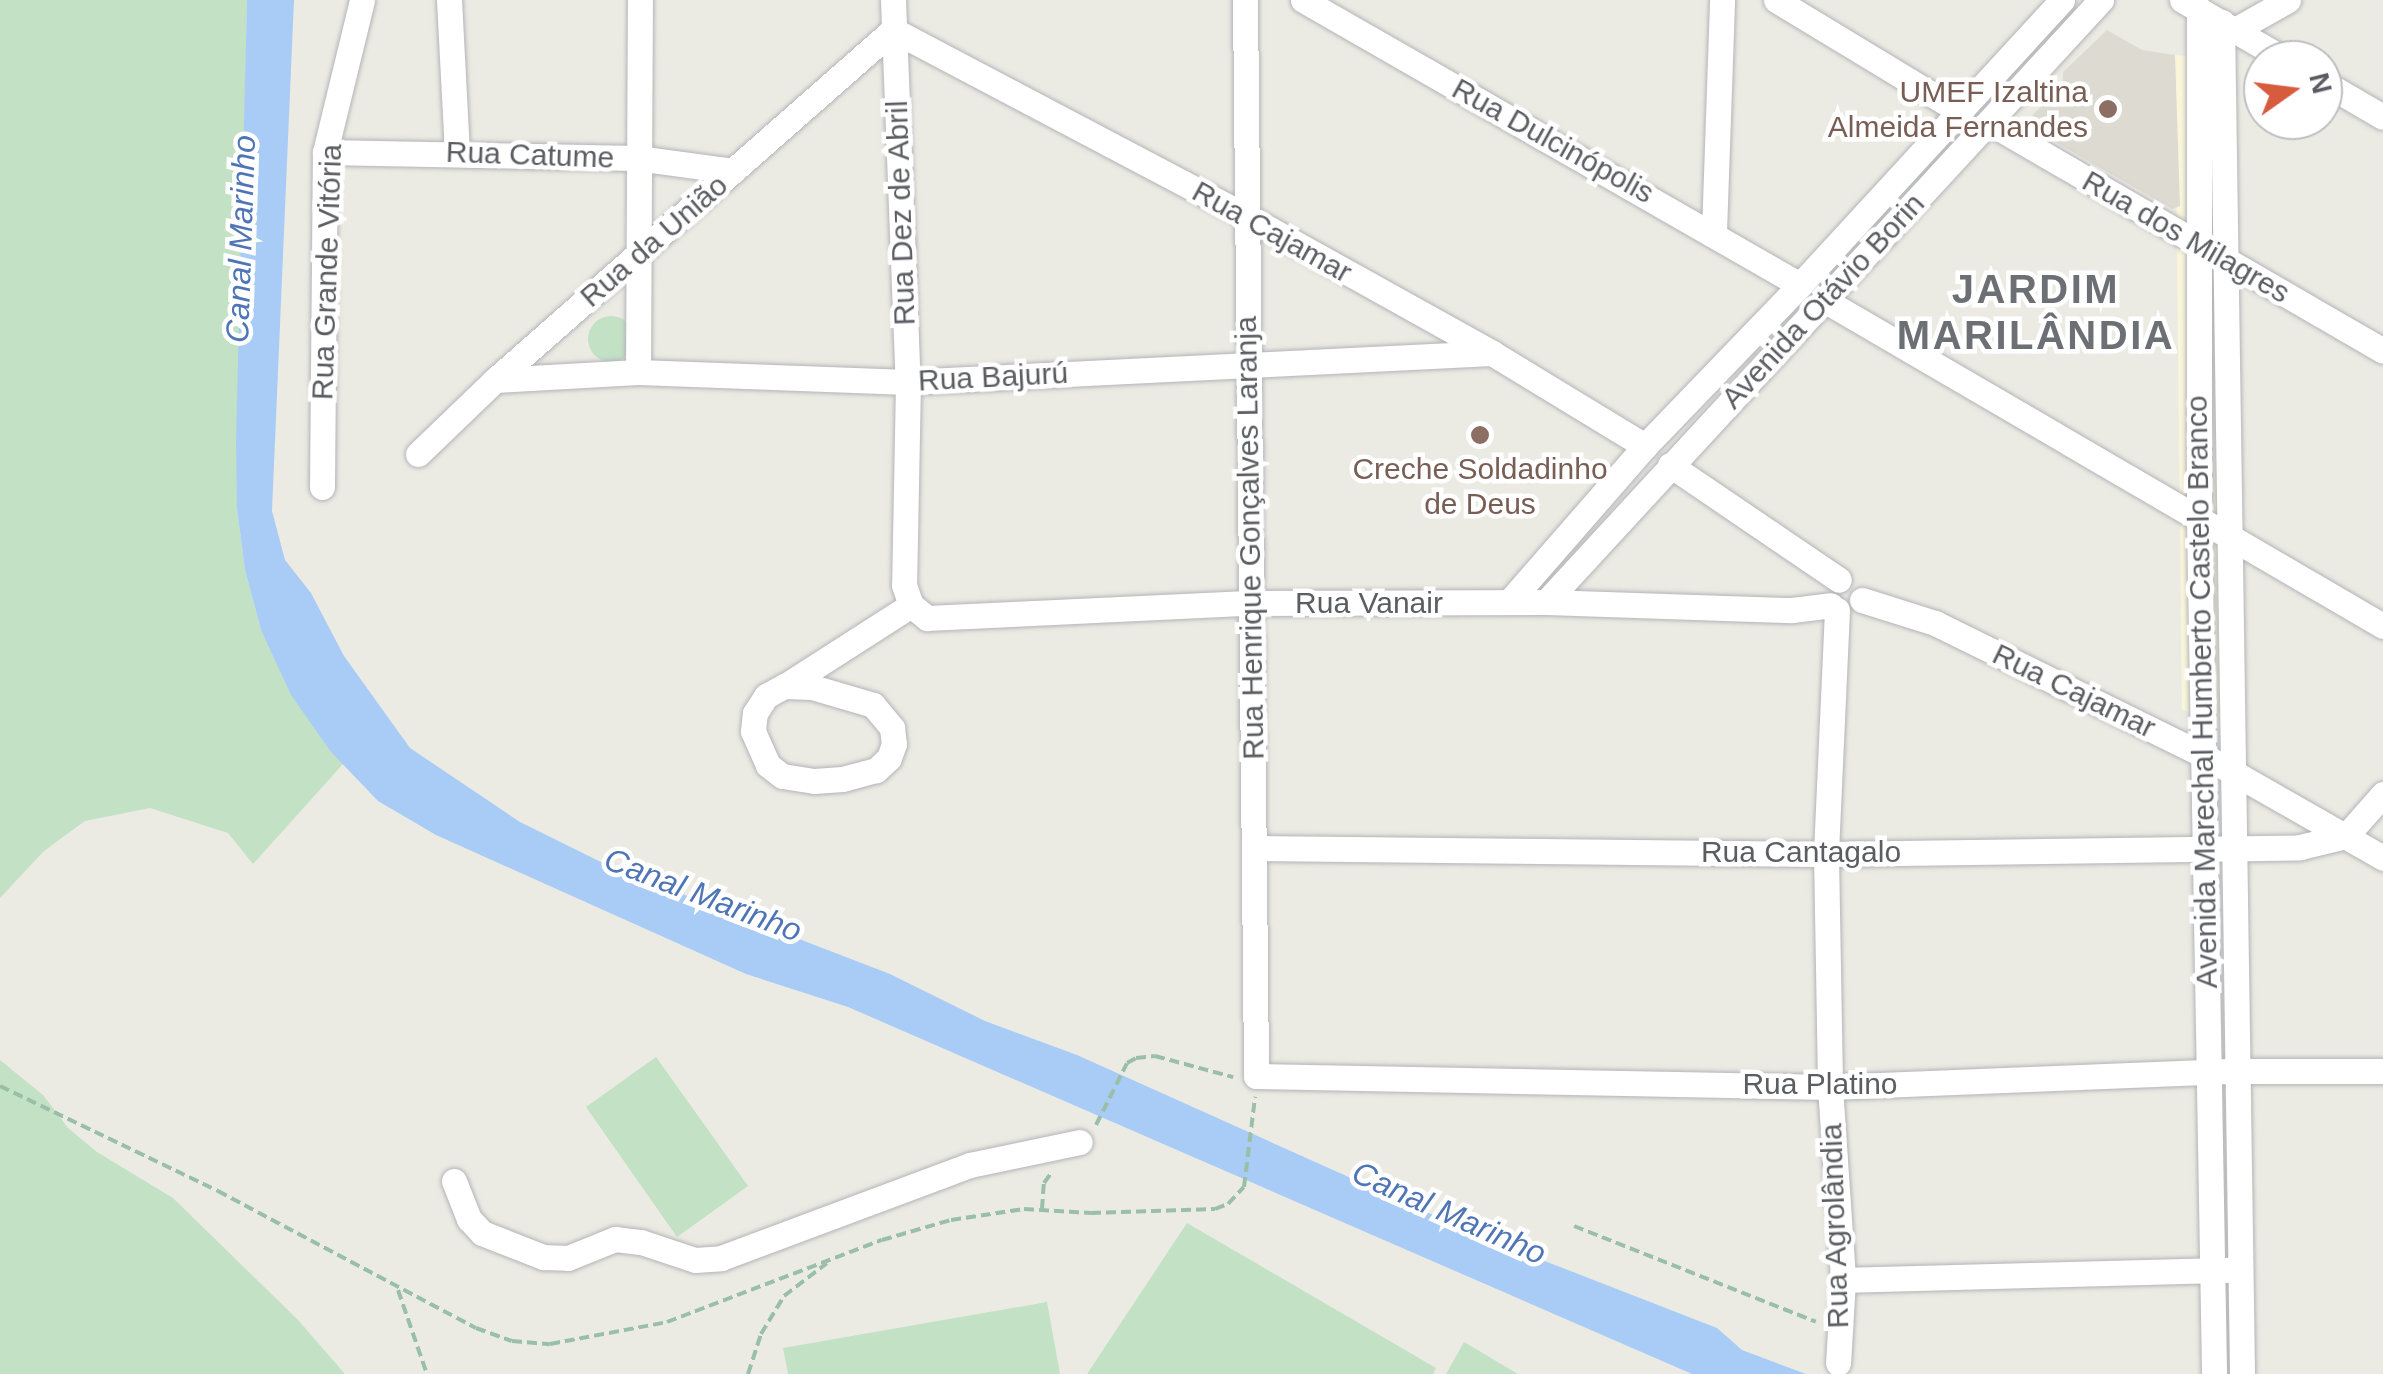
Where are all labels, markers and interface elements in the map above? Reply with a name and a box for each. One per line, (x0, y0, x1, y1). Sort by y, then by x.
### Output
north arrow (2243, 40, 2343, 140)
text: N (2303, 70, 2338, 97)
street label: Rua Dulcinópolis (1446, 71, 1660, 211)
place label: UMEF Izaltina Almeida Fernandes (1828, 74, 2088, 144)
marker: UMEF Izaltina Almeida Fernandes (2097, 98, 2119, 120)
street label: Rua Dez de Abril (879, 99, 923, 327)
water label: Canal Marinho (218, 134, 264, 344)
street label: Rua Catume (445, 134, 615, 176)
street label: Rua Grande Vitória (305, 143, 349, 401)
street label: Rua dos Milagres (2076, 163, 2296, 311)
street label: Rua da União (573, 167, 735, 315)
street label: Rua Cajamar (1186, 173, 1358, 291)
street label: Avenida Otávio Borin (1714, 186, 1932, 416)
district label: JARDIM MARILÂNDIA (1897, 265, 2175, 359)
street label: Rua Henrique Gonçalves Laranja (1228, 316, 1272, 760)
street label: Rua Bajurú (917, 355, 1069, 399)
street label: Avenida Marechal Humberto Castelo Branco (2179, 395, 2225, 989)
marker: Creche Soldadinho de Deus (1469, 424, 1491, 446)
place label: Creche Soldadinho de Deus (1352, 451, 1608, 522)
street label: Rua Vanair (1295, 585, 1443, 621)
street label: Rua Cajamar (1987, 636, 2161, 746)
street label: Rua Cantagalo (1701, 834, 1901, 870)
water label: Canal Marinho (599, 840, 807, 950)
street label: Rua Platino (1742, 1066, 1898, 1102)
street label: Rua Agrolândia (1813, 1122, 1857, 1330)
water label: Canal Marinho (1346, 1153, 1552, 1273)

